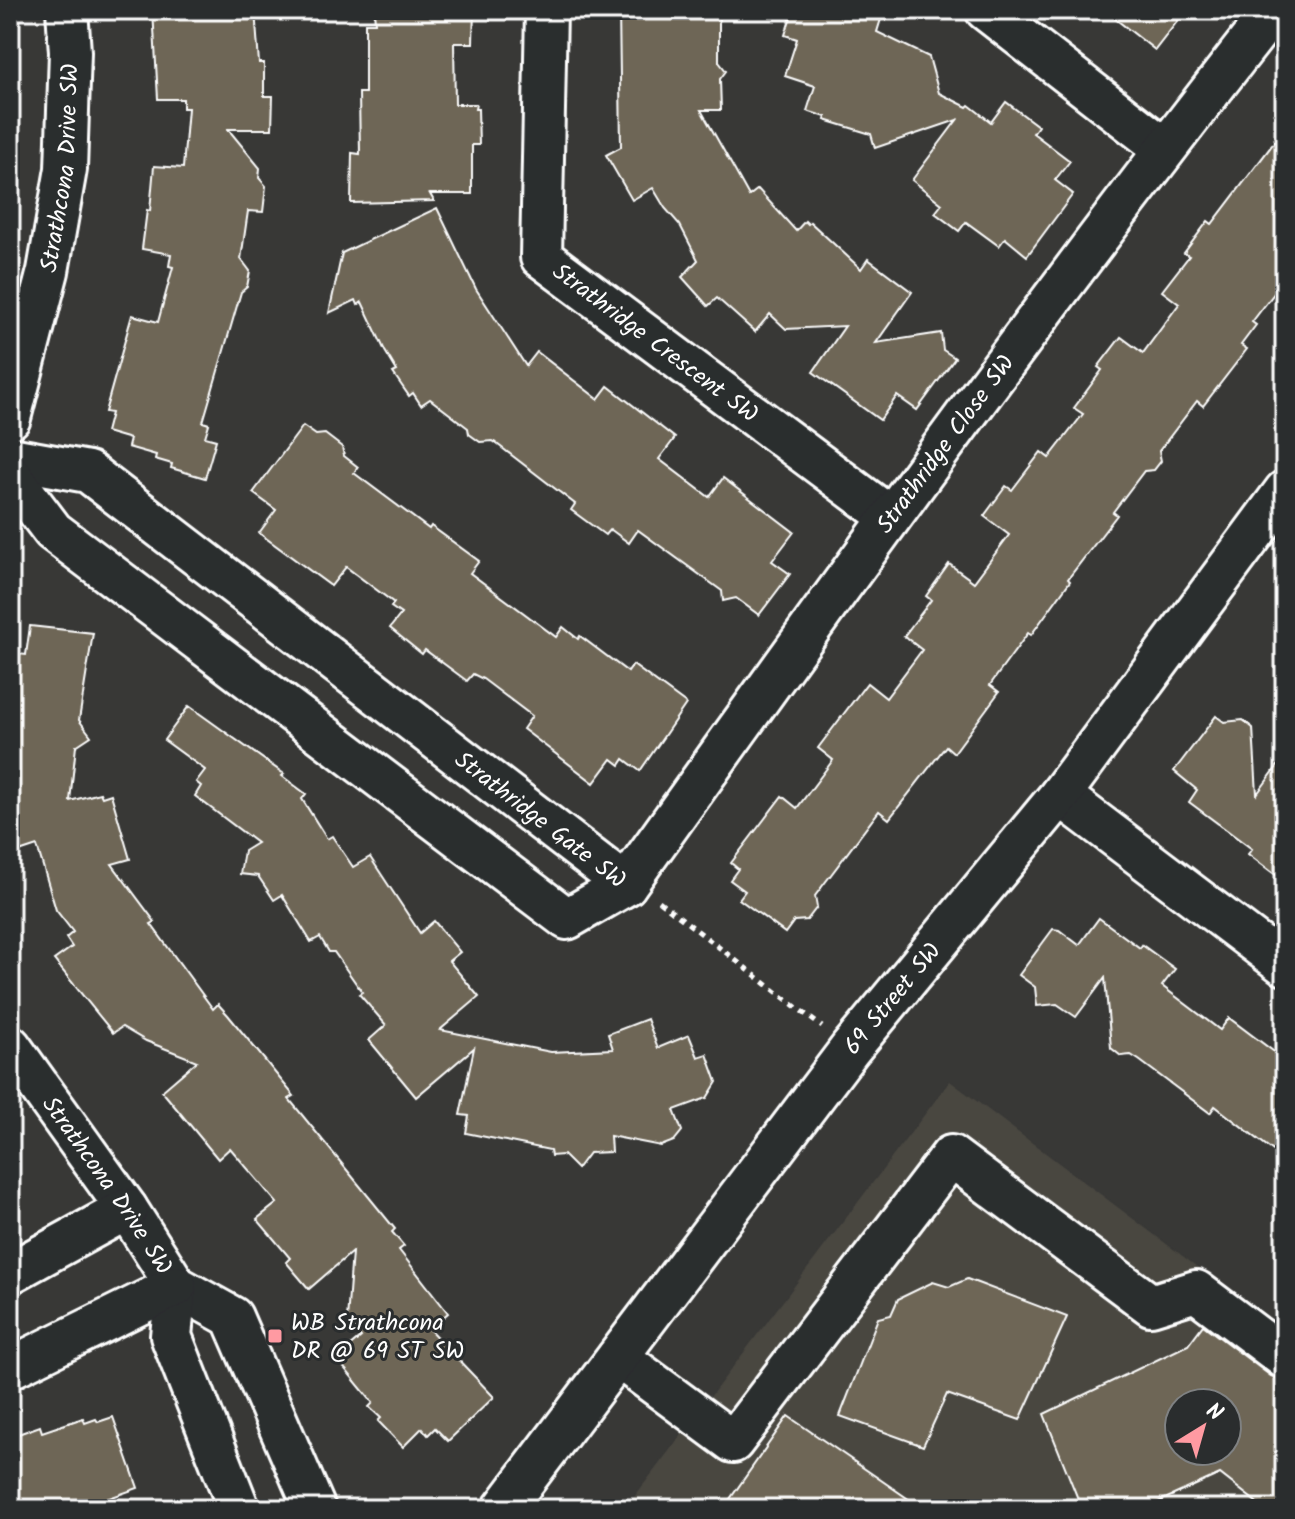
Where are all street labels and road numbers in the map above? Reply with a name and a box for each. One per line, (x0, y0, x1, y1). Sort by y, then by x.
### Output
street label: Strathcona Drive SW (30, 63, 91, 275)
street label: Strathridge Crescent SW (543, 254, 766, 434)
street label: Strathridge Close SW (867, 347, 1025, 542)
street label: Strathridge Gate SW (445, 742, 634, 900)
street label: 69 Street SW (834, 934, 952, 1064)
street label: Strathcona Drive SW (31, 1088, 182, 1283)

